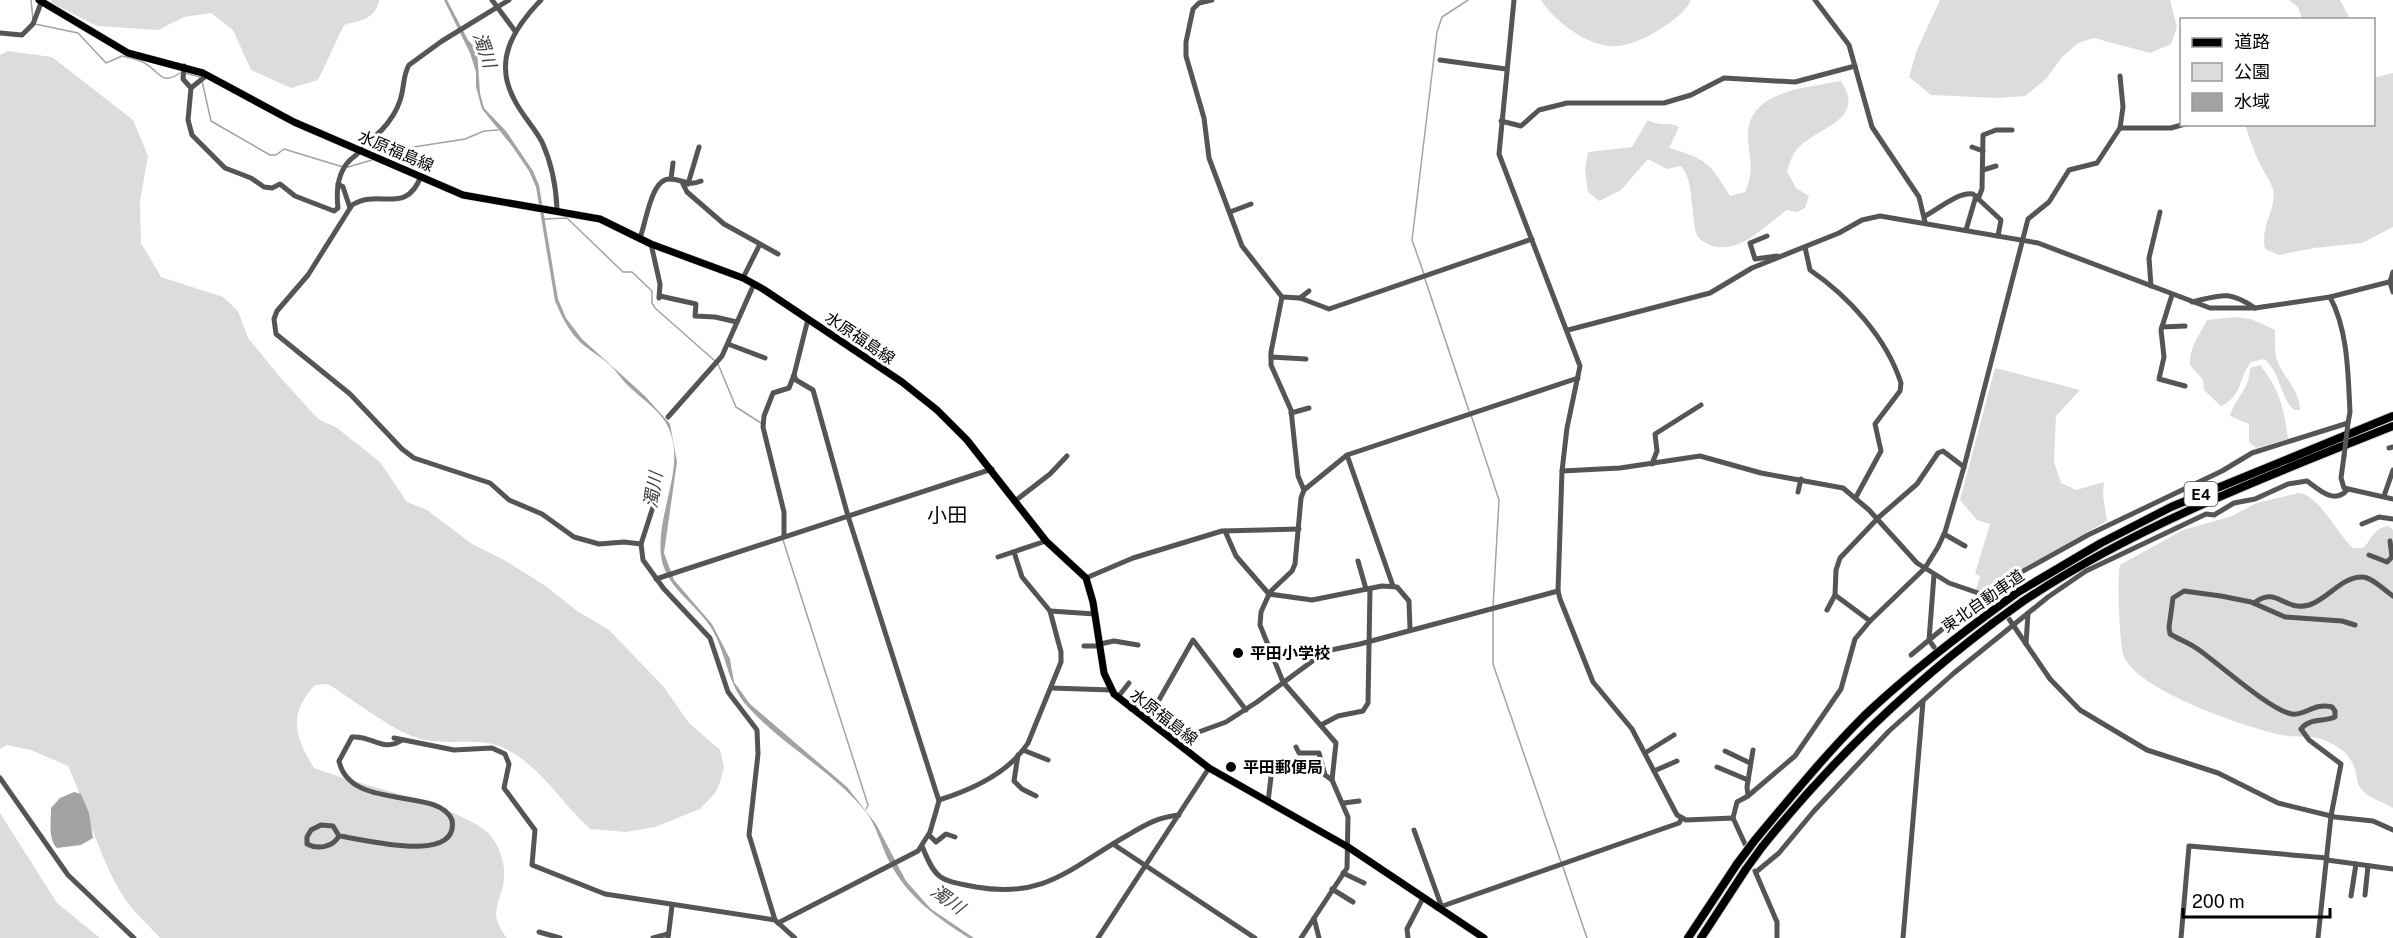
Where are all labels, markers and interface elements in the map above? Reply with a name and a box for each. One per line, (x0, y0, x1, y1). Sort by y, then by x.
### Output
legend (2180, 18, 2375, 126)
water label: 濁川 (469, 30, 501, 72)
text: 道路 (2234, 31, 2270, 52)
text: 公園 (2234, 61, 2270, 82)
text: 水域 (2234, 91, 2270, 112)
street label: 水原福島線 (355, 127, 437, 175)
street label: 水原福島線 (822, 308, 898, 368)
water label: 濁川 (640, 469, 666, 509)
road number: E4 (2184, 482, 2218, 506)
district label: 小田 (927, 503, 967, 527)
street label: 東北自動車道 (1938, 566, 2028, 636)
place label: 平田小学校 (1250, 644, 1330, 663)
marker: 平田小学校 (1231, 646, 1245, 660)
street label: 水原福島線 (1127, 685, 1201, 749)
place label: 平田郵便局 (1243, 758, 1323, 777)
marker: 平田郵便局 (1224, 760, 1238, 774)
water label: 濁川 (927, 880, 970, 919)
scale bar (2183, 881, 2330, 919)
text: 200 m (2192, 891, 2245, 912)

